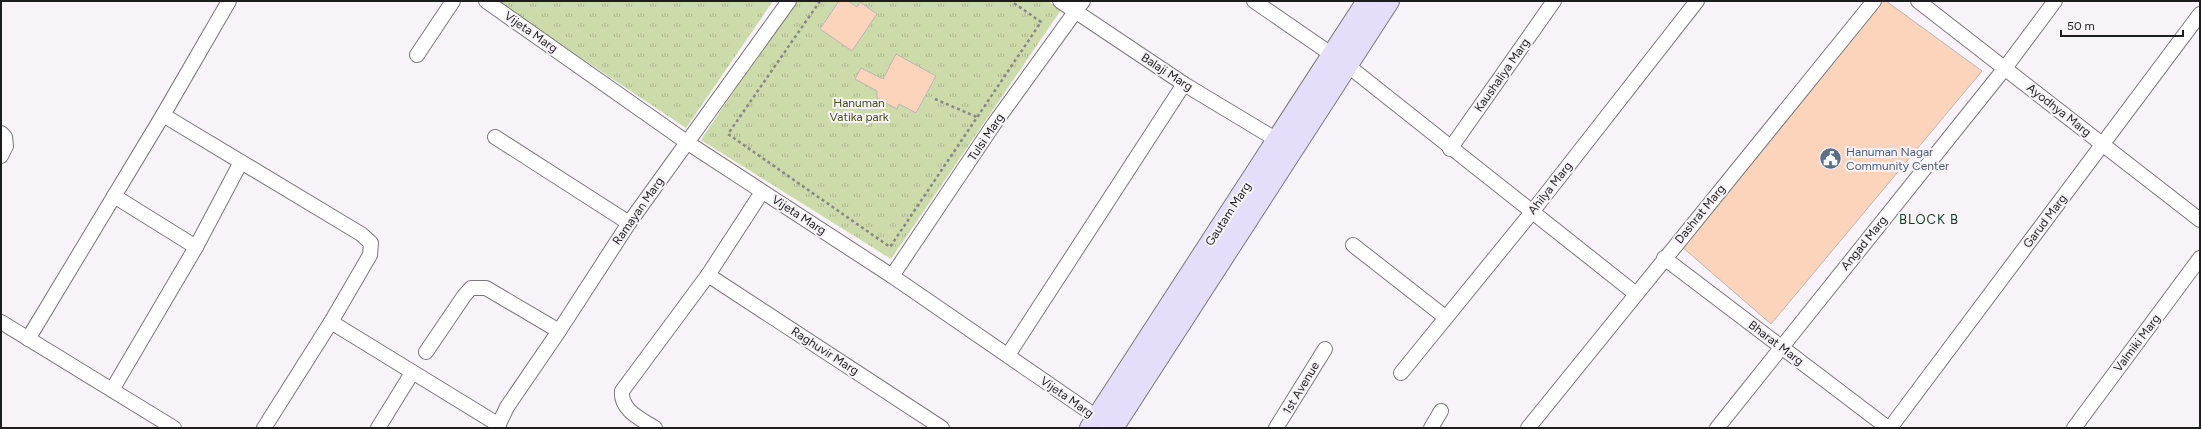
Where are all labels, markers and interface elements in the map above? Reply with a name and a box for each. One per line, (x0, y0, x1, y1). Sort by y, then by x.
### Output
street label: Vijeta Marg (502, 9, 560, 55)
scale bar (2061, 12, 2183, 38)
text: 50 m (2067, 19, 2095, 33)
street label: Kaushaliya Marg (1471, 36, 1533, 114)
street label: Balaji Marg (1139, 50, 1195, 94)
street label: Ayodhya Marg (2024, 81, 2094, 139)
park label: Hanuman Vatika park (829, 96, 889, 124)
street label: Tulsi Marg (965, 111, 1007, 163)
place label: Hanuman Nagar Community Center (1846, 145, 1949, 173)
public building icon: Hanuman Nagar Community Center (1817, 146, 1843, 172)
street label: Ahilya Marg (1525, 159, 1575, 217)
street label: Ramayan Marg (610, 175, 666, 247)
street label: Gautam Marg (1202, 180, 1254, 248)
street label: Dashrat Marg (1672, 182, 1728, 246)
street label: Garud Marg (2020, 191, 2070, 251)
street label: Vijeta Marg (769, 192, 829, 238)
district label: BLOCK B (1899, 212, 1959, 227)
street label: Angad Marg (1838, 213, 1890, 273)
street label: Valmiki Marg (2111, 311, 2163, 375)
street label: Bharat Marg (1746, 318, 1806, 368)
street label: Raghuvir Marg (789, 324, 861, 378)
street label: 1st Avenue (1280, 359, 1322, 417)
street label: Vijeta Marg (1038, 374, 1096, 420)

